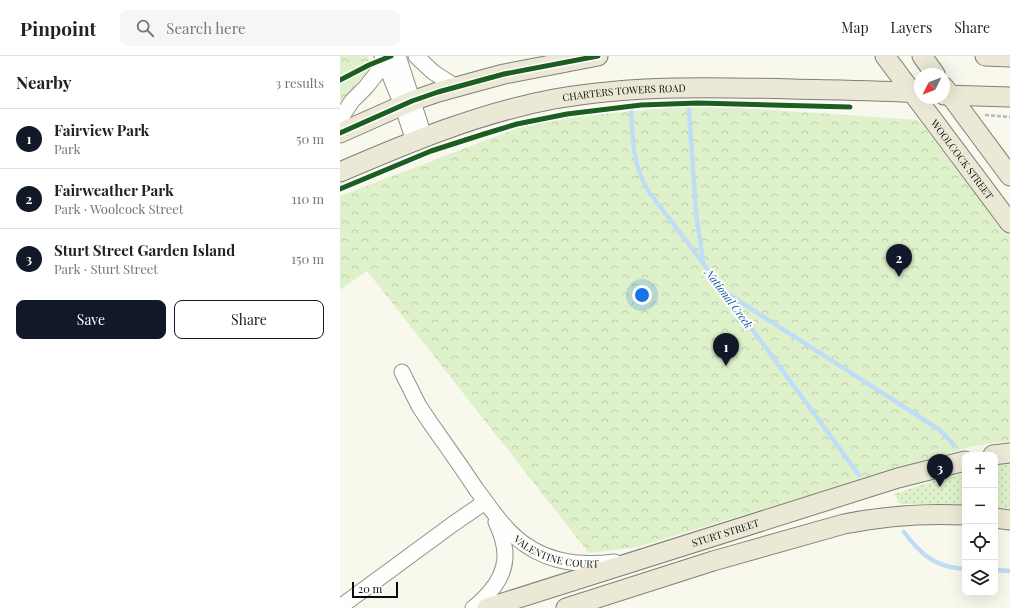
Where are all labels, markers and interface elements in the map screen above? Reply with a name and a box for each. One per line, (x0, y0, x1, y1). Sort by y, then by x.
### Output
search box (120, 10, 400, 46)
text: Pinpoint (20, 15, 96, 41)
icon: search (134, 17, 156, 39)
text: Search here (166, 18, 246, 38)
text: Map (841, 18, 869, 37)
text: Layers (891, 18, 932, 37)
text: Share (954, 18, 990, 37)
north arrow (914, 68, 950, 104)
text: Nearby (16, 71, 71, 93)
text: 3 results (275, 74, 324, 91)
street label: CHARTERS TOWERS ROAD (561, 81, 686, 104)
street label: WOOLCOCK STREET (927, 116, 997, 202)
text: Fairview Park (54, 120, 149, 140)
text: 1 (27, 130, 31, 147)
text: 50 m (296, 130, 324, 147)
text: Park (54, 140, 81, 157)
text: Fairweather Park (54, 180, 174, 200)
text: 2 (26, 190, 32, 207)
text: 110 m (292, 190, 324, 207)
text: Park · Woolcock Street (54, 200, 183, 217)
text: Sturt Street Garden Island (54, 240, 235, 260)
pin: 2 (886, 244, 912, 277)
text: 3 (26, 250, 32, 267)
text: 150 m (291, 250, 324, 267)
text: Park · Sturt Street (54, 260, 158, 277)
water label: National Creek (702, 265, 757, 332)
your location (632, 285, 652, 305)
button: Save (16, 300, 166, 339)
button: Share (174, 300, 324, 339)
pin: 1 (713, 333, 739, 366)
map controls (962, 452, 998, 596)
button: + (962, 452, 998, 488)
pin: 3 (927, 454, 953, 487)
button: − (962, 488, 998, 524)
street label: STURT STREET (690, 515, 761, 550)
button: locate (962, 524, 998, 560)
street label: VALENTINE COURT (510, 531, 599, 571)
button: layers (962, 560, 998, 596)
scale bar (352, 580, 398, 599)
text: 20 m (358, 581, 382, 596)

